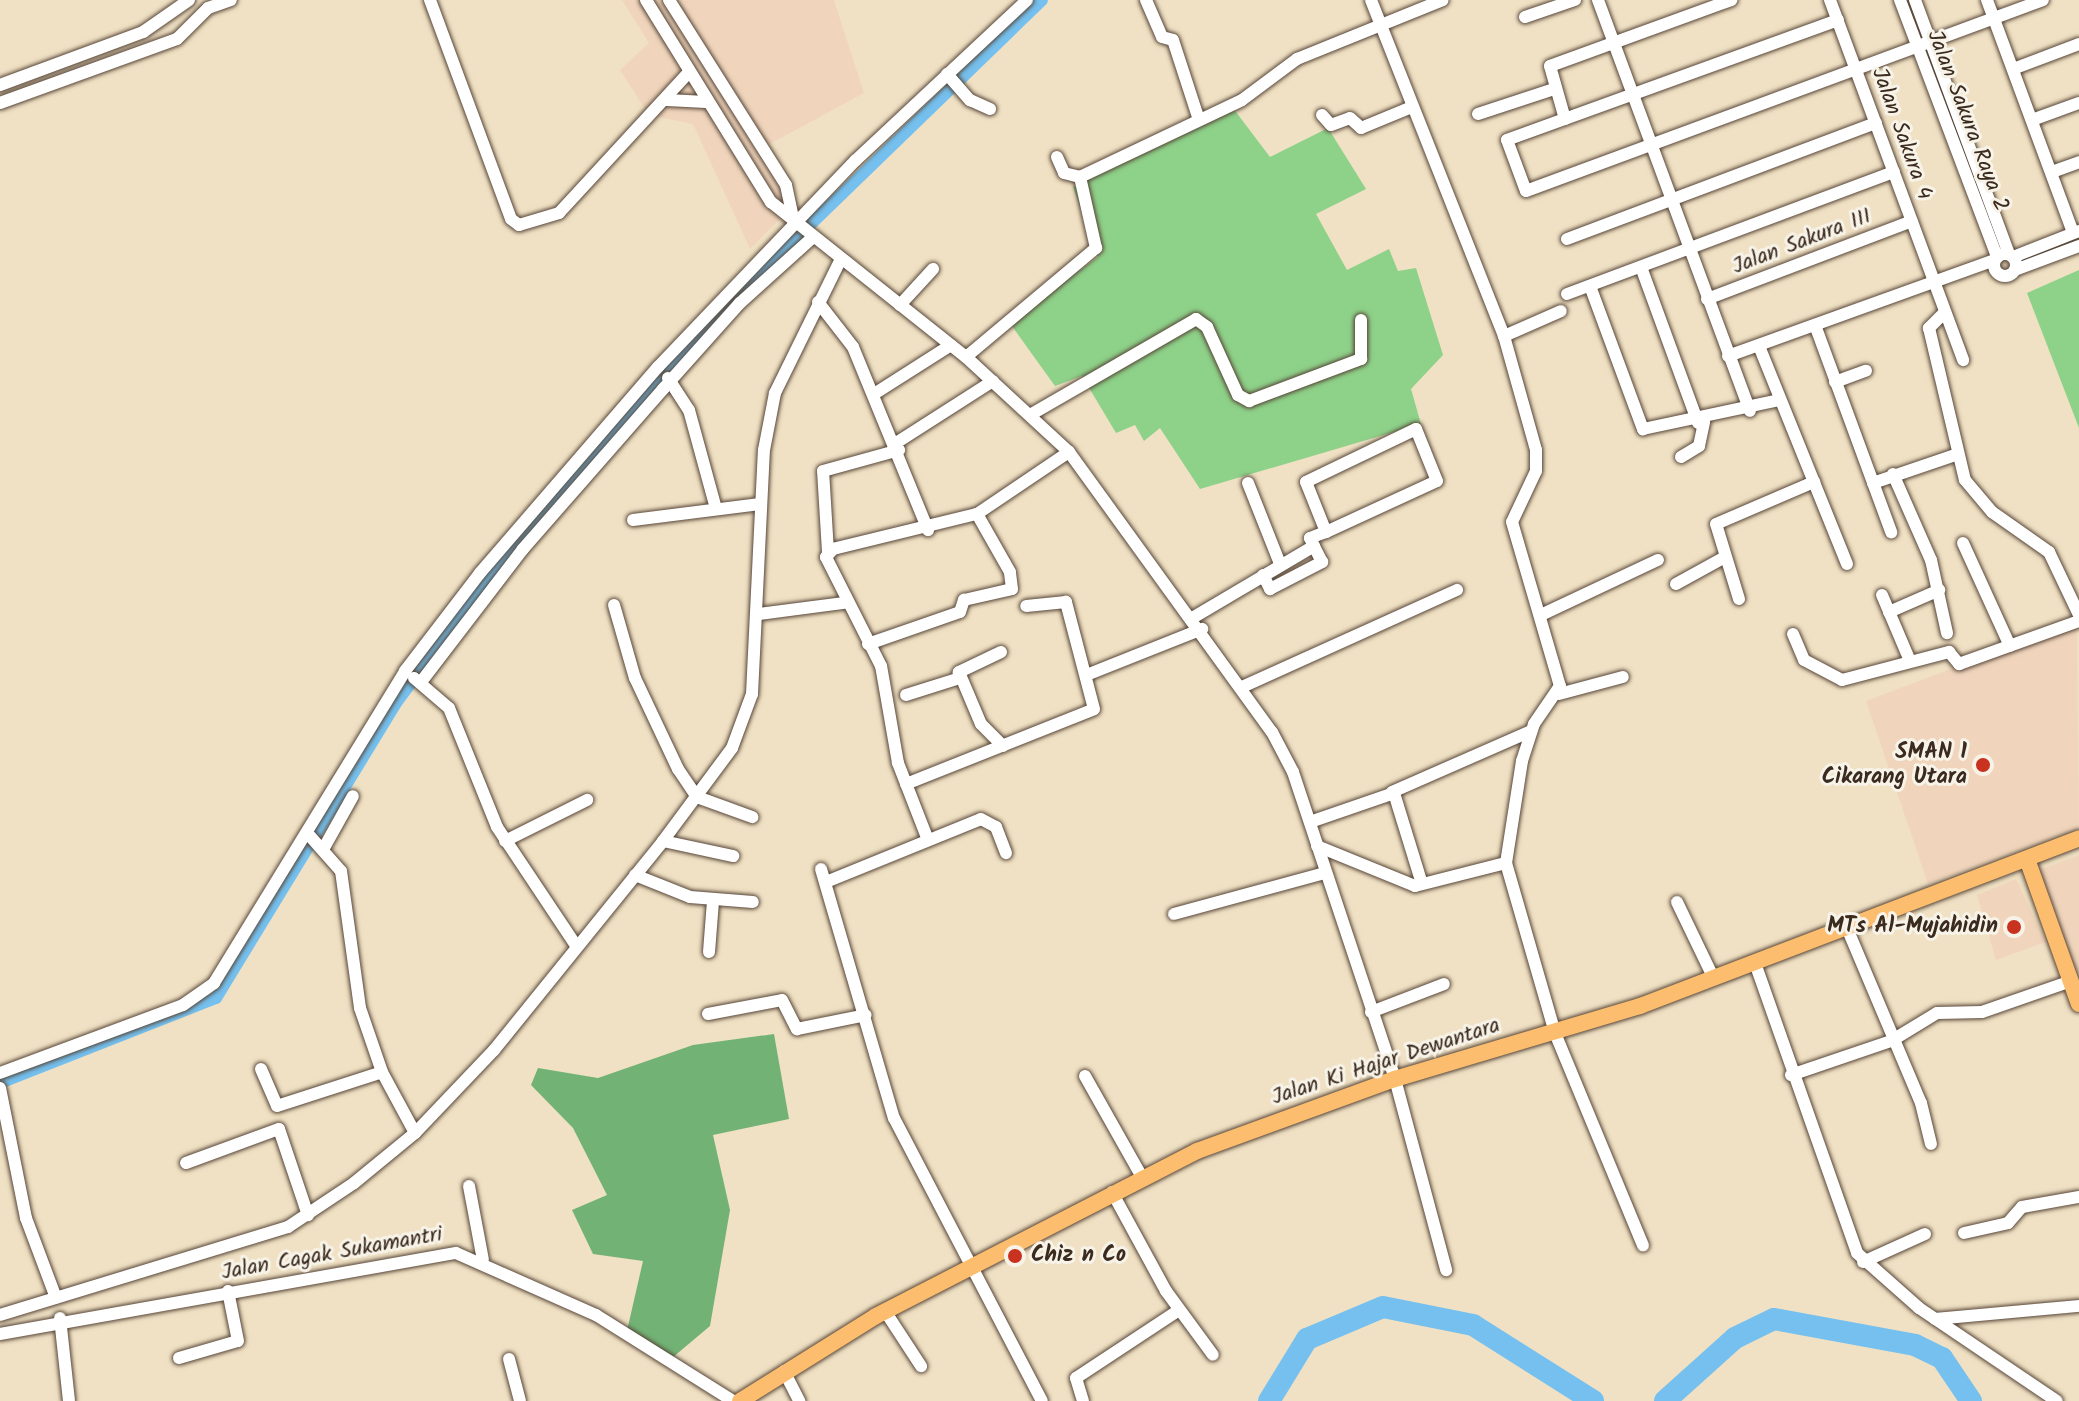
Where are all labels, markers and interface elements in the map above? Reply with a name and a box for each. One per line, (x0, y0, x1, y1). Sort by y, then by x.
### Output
street label: Jalan Sakura Raya 2 (1920, 27, 2014, 215)
street label: Jalan Sakura 4 (1865, 64, 1937, 204)
street label: Jalan Sakura III (1729, 203, 1875, 281)
place label: SMAN 1 Cikarang Utara (1822, 739, 1967, 790)
marker: SMAN 1 Cikarang Utara (1974, 756, 1992, 774)
place label: MTs Al-Mujahidin (1827, 914, 1998, 940)
marker: MTs Al-Mujahidin (2005, 918, 2023, 936)
street label: Jalan Ki Hajar Dewantara (1269, 1013, 1503, 1111)
street label: Jalan Cagak Sukamantri (220, 1222, 444, 1286)
place label: Chiz n Co (1031, 1243, 1126, 1269)
marker: Chiz n Co (1006, 1247, 1024, 1265)

